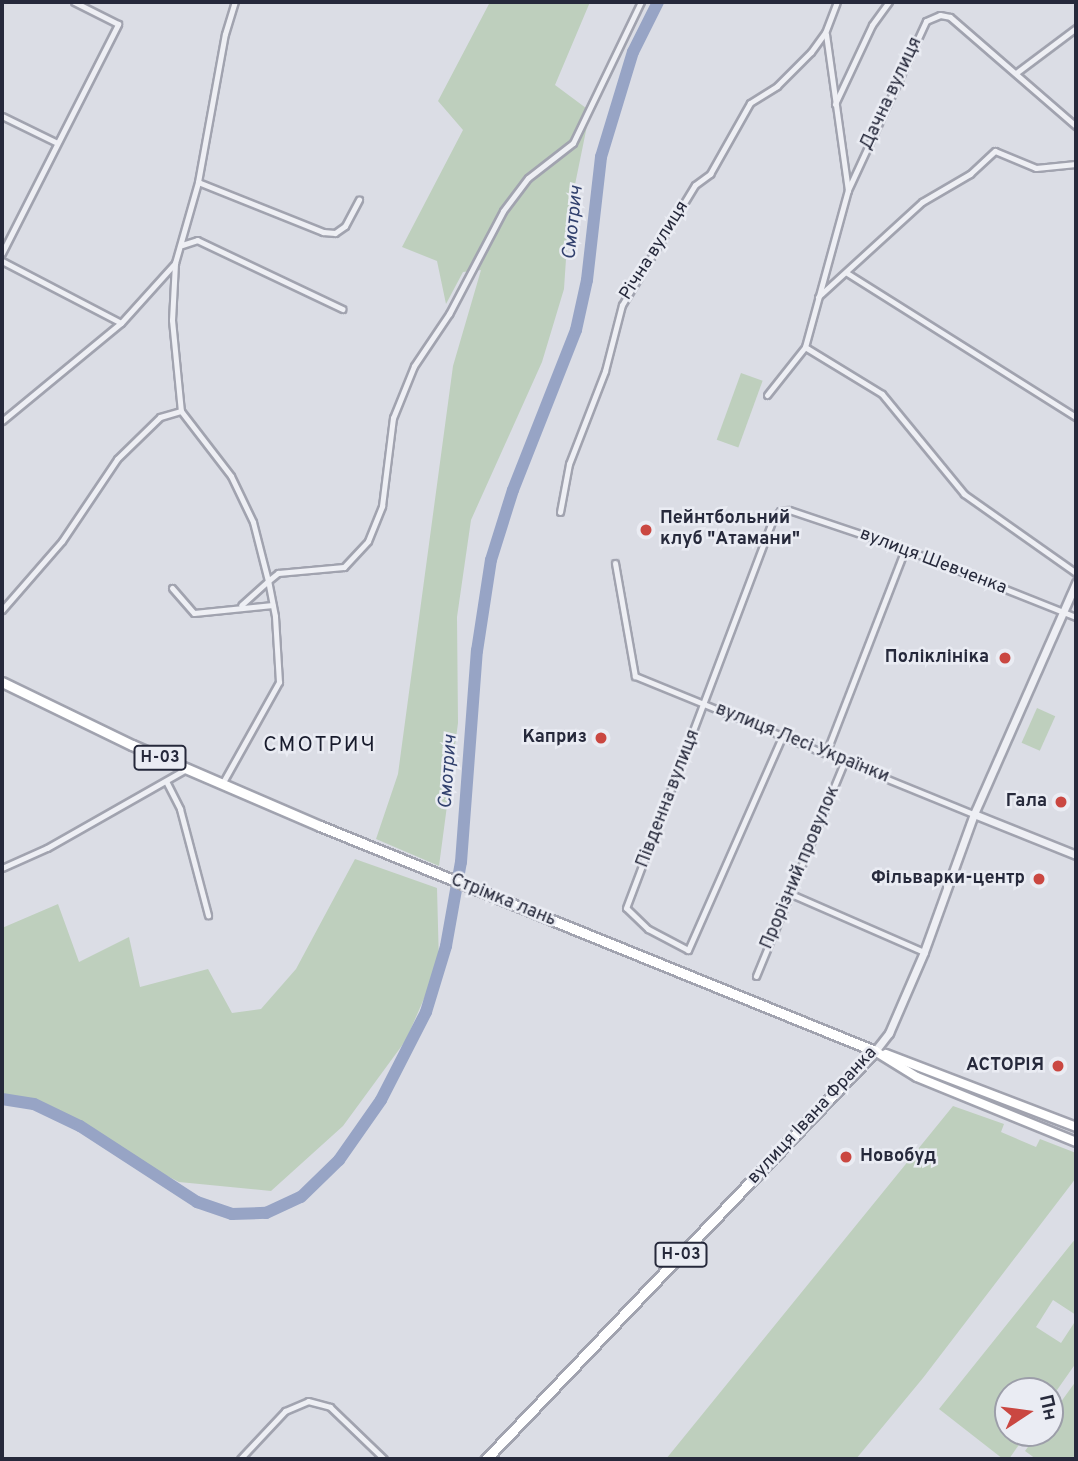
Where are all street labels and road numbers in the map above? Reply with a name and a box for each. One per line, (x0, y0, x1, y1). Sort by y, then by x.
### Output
street label: Дачна вулиця (856, 34, 928, 154)
street label: Річна вулиця (616, 197, 694, 305)
street label: вулиця Шевченка (856, 524, 1010, 600)
street label: вулиця Лесі Українки (712, 699, 892, 789)
street label: Південна вулиця (633, 727, 705, 871)
road number: Н-03 (132, 746, 188, 771)
street label: Прорізний провулок (757, 783, 845, 953)
street label: Стрімка лань (447, 870, 559, 932)
street label: вулиця Івана Франка (744, 1043, 882, 1189)
road number: Н-03 (653, 1242, 709, 1268)

